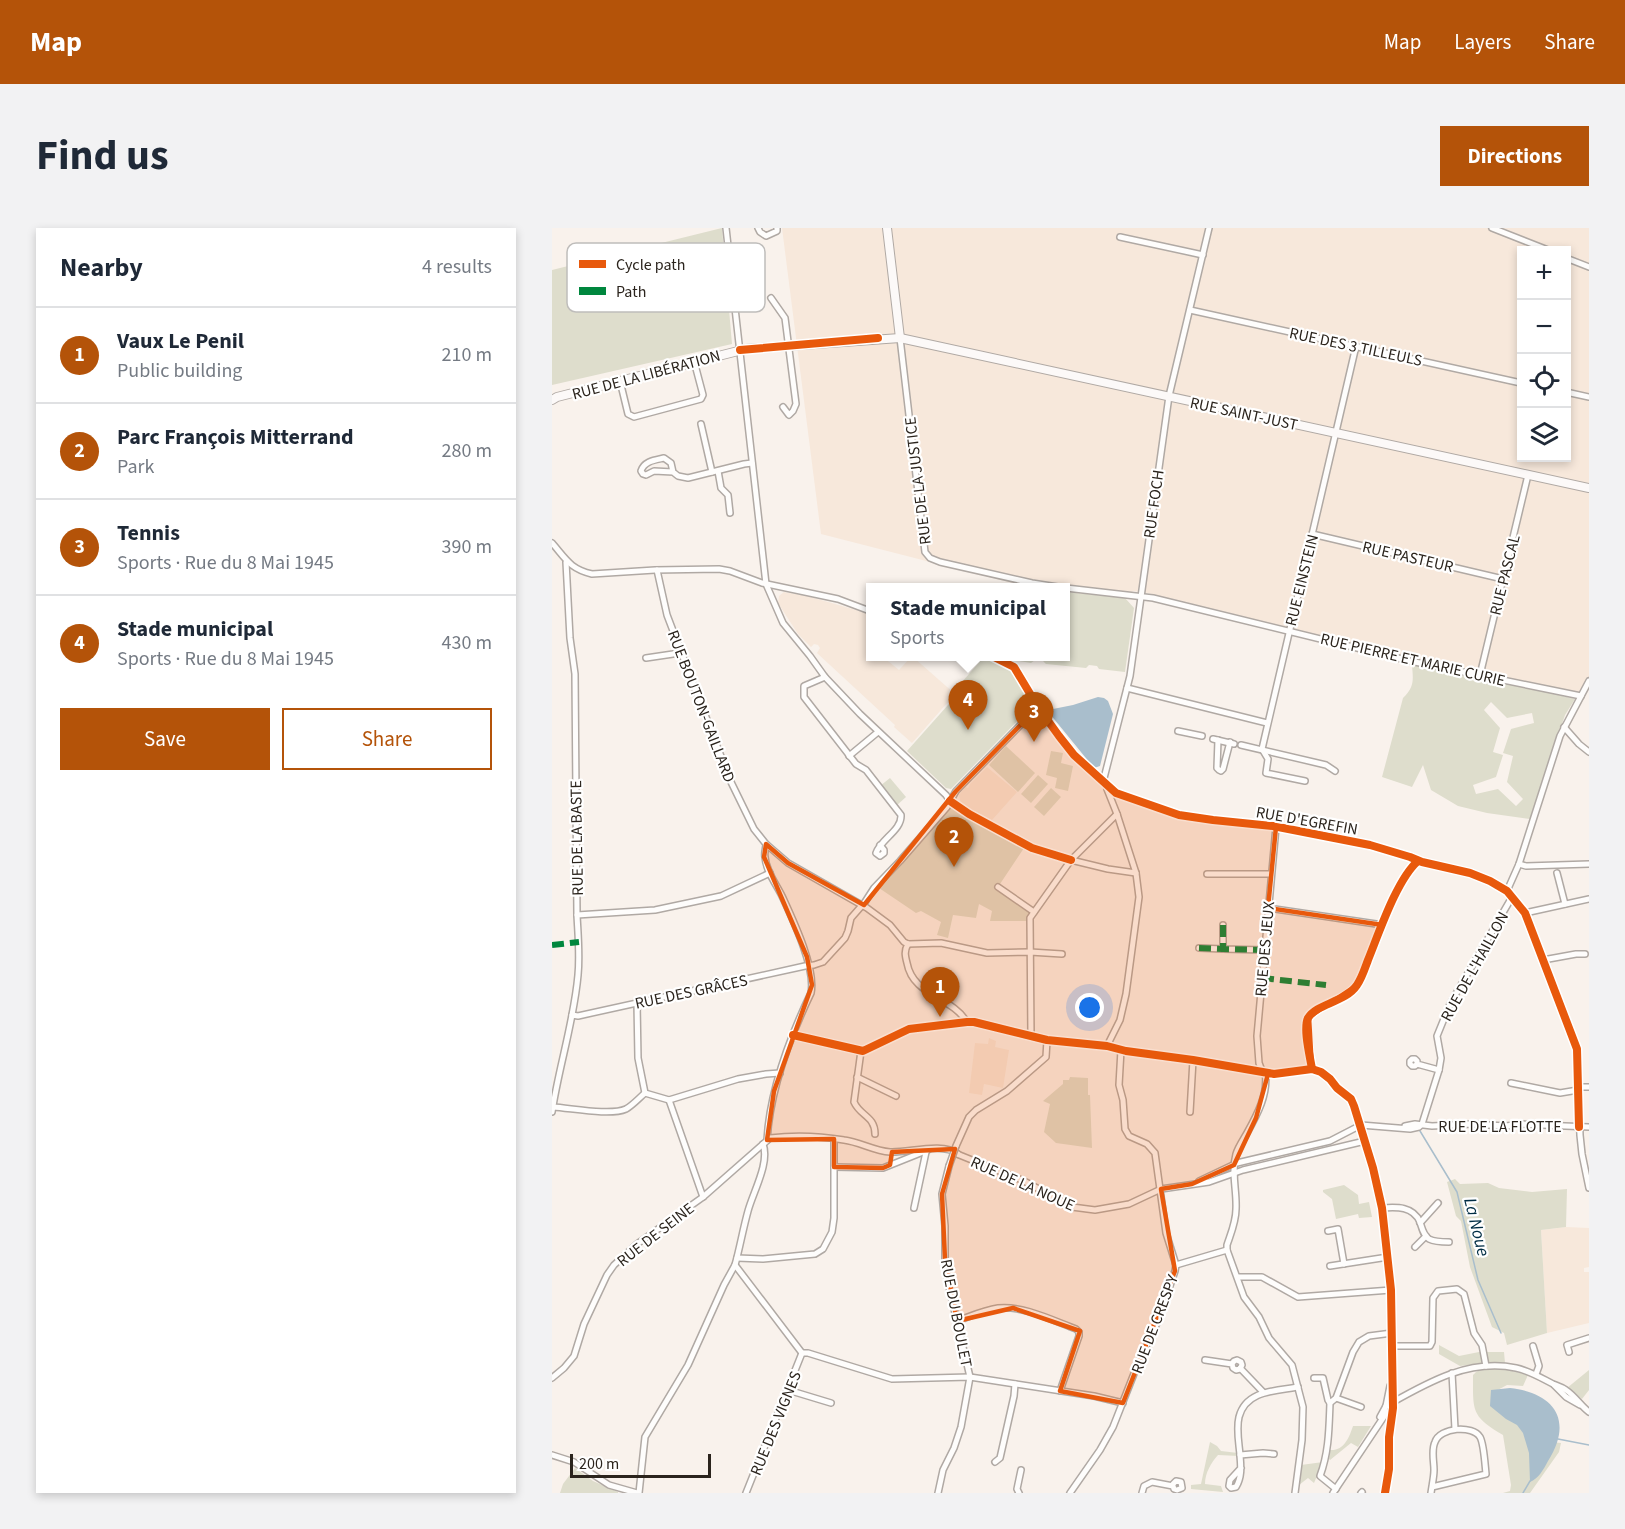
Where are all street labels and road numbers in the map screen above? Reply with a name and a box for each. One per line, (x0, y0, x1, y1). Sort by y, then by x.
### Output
street label: RUE DES 3 TILLEULS (1287, 322, 1424, 372)
street label: RUE DE LA LIBÉRATION (570, 345, 723, 405)
street label: RUE SAINT-JUST (1188, 392, 1300, 436)
street label: RUE DE LA JUSTICE (899, 416, 937, 546)
street label: RUE FOCH (1138, 468, 1170, 540)
street label: RUE EINSTEIN (1280, 532, 1324, 628)
street label: RUE PASCAL (1484, 532, 1526, 618)
street label: RUE PASTEUR (1360, 536, 1455, 578)
street label: RUE BOUTON-GAILLARD (662, 627, 740, 786)
street label: RUE PIERRE ET MARIE CURIE (1318, 628, 1507, 692)
street label: RUE DE LA BASTE (565, 780, 589, 896)
street label: RUE D'EGREFIN (1254, 801, 1360, 841)
street label: RUE DES JEUX (1250, 901, 1280, 998)
street label: RUE DE L'HAILLON (1436, 908, 1514, 1025)
street label: RUE DES GRÂCES (633, 969, 750, 1015)
street label: RUE DE LA FLOTTE (1438, 1116, 1562, 1138)
street label: RUE DE LA NOUE (967, 1151, 1078, 1217)
street label: RUE DE SEINE (612, 1198, 699, 1272)
street label: RUE DU BOULET (935, 1257, 977, 1369)
street label: RUE DE CRESPY (1126, 1271, 1184, 1377)
street label: RUE DES VIGNES (745, 1368, 807, 1479)

